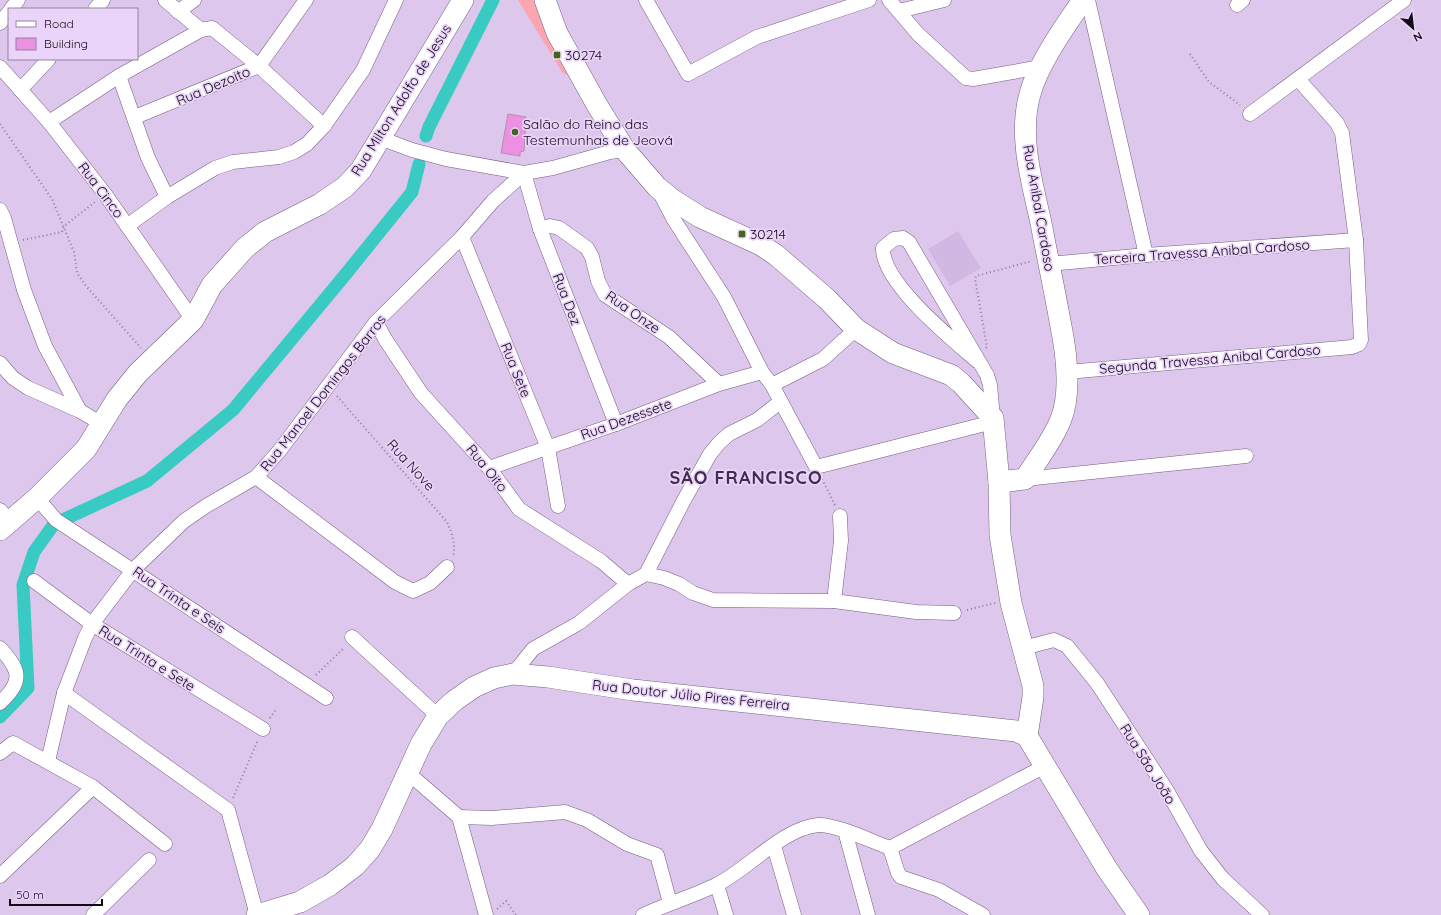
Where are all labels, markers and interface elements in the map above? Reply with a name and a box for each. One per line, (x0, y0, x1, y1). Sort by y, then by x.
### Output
legend (8, 8, 138, 60)
north arrow (1393, 8, 1433, 48)
text: Road (44, 16, 74, 31)
street label: Rua Milton Adolfo de Jesus (347, 21, 455, 179)
text: N (1411, 29, 1425, 45)
text: Building (44, 36, 88, 51)
place label: 30274 (565, 46, 602, 64)
marker: 30274 (552, 50, 562, 60)
street label: Rua Dezoito (173, 62, 253, 110)
place label: Salão do Reino das Testemunhas de Jeová (523, 115, 673, 149)
marker: Salão do Reino das Testemunhas de Jeová (510, 127, 520, 137)
street label: Rua Anibal Cardoso (1019, 143, 1059, 273)
street label: Rua Cinco (74, 158, 128, 222)
place label: 30214 (750, 225, 786, 243)
marker: 30214 (737, 229, 747, 239)
street label: Terceira Travessa Anibal Cardoso (1094, 235, 1310, 269)
street label: Rua Dez (549, 270, 585, 328)
street label: Rua Onze (602, 287, 664, 337)
street label: Rua Manoel Domingos Barros (256, 311, 390, 475)
street label: Rua Sete (497, 340, 535, 400)
street label: Segunda Travessa Anibal Cardoso (1099, 340, 1321, 378)
street label: Rua Dezessete (578, 394, 674, 444)
street label: Rua Nove (383, 435, 439, 495)
street label: Rua Oito (462, 440, 512, 496)
district label: SÃO FRANCISCO (669, 466, 823, 489)
street label: Rua Trinta e Seis (129, 562, 229, 638)
street label: Rua Trinta e Sete (95, 621, 199, 695)
street label: Rua Doutor Júlio Pires Ferreira (591, 676, 791, 714)
street label: Rua São João (1116, 720, 1180, 808)
scale bar (10, 881, 102, 907)
text: 50 m (16, 887, 44, 902)

